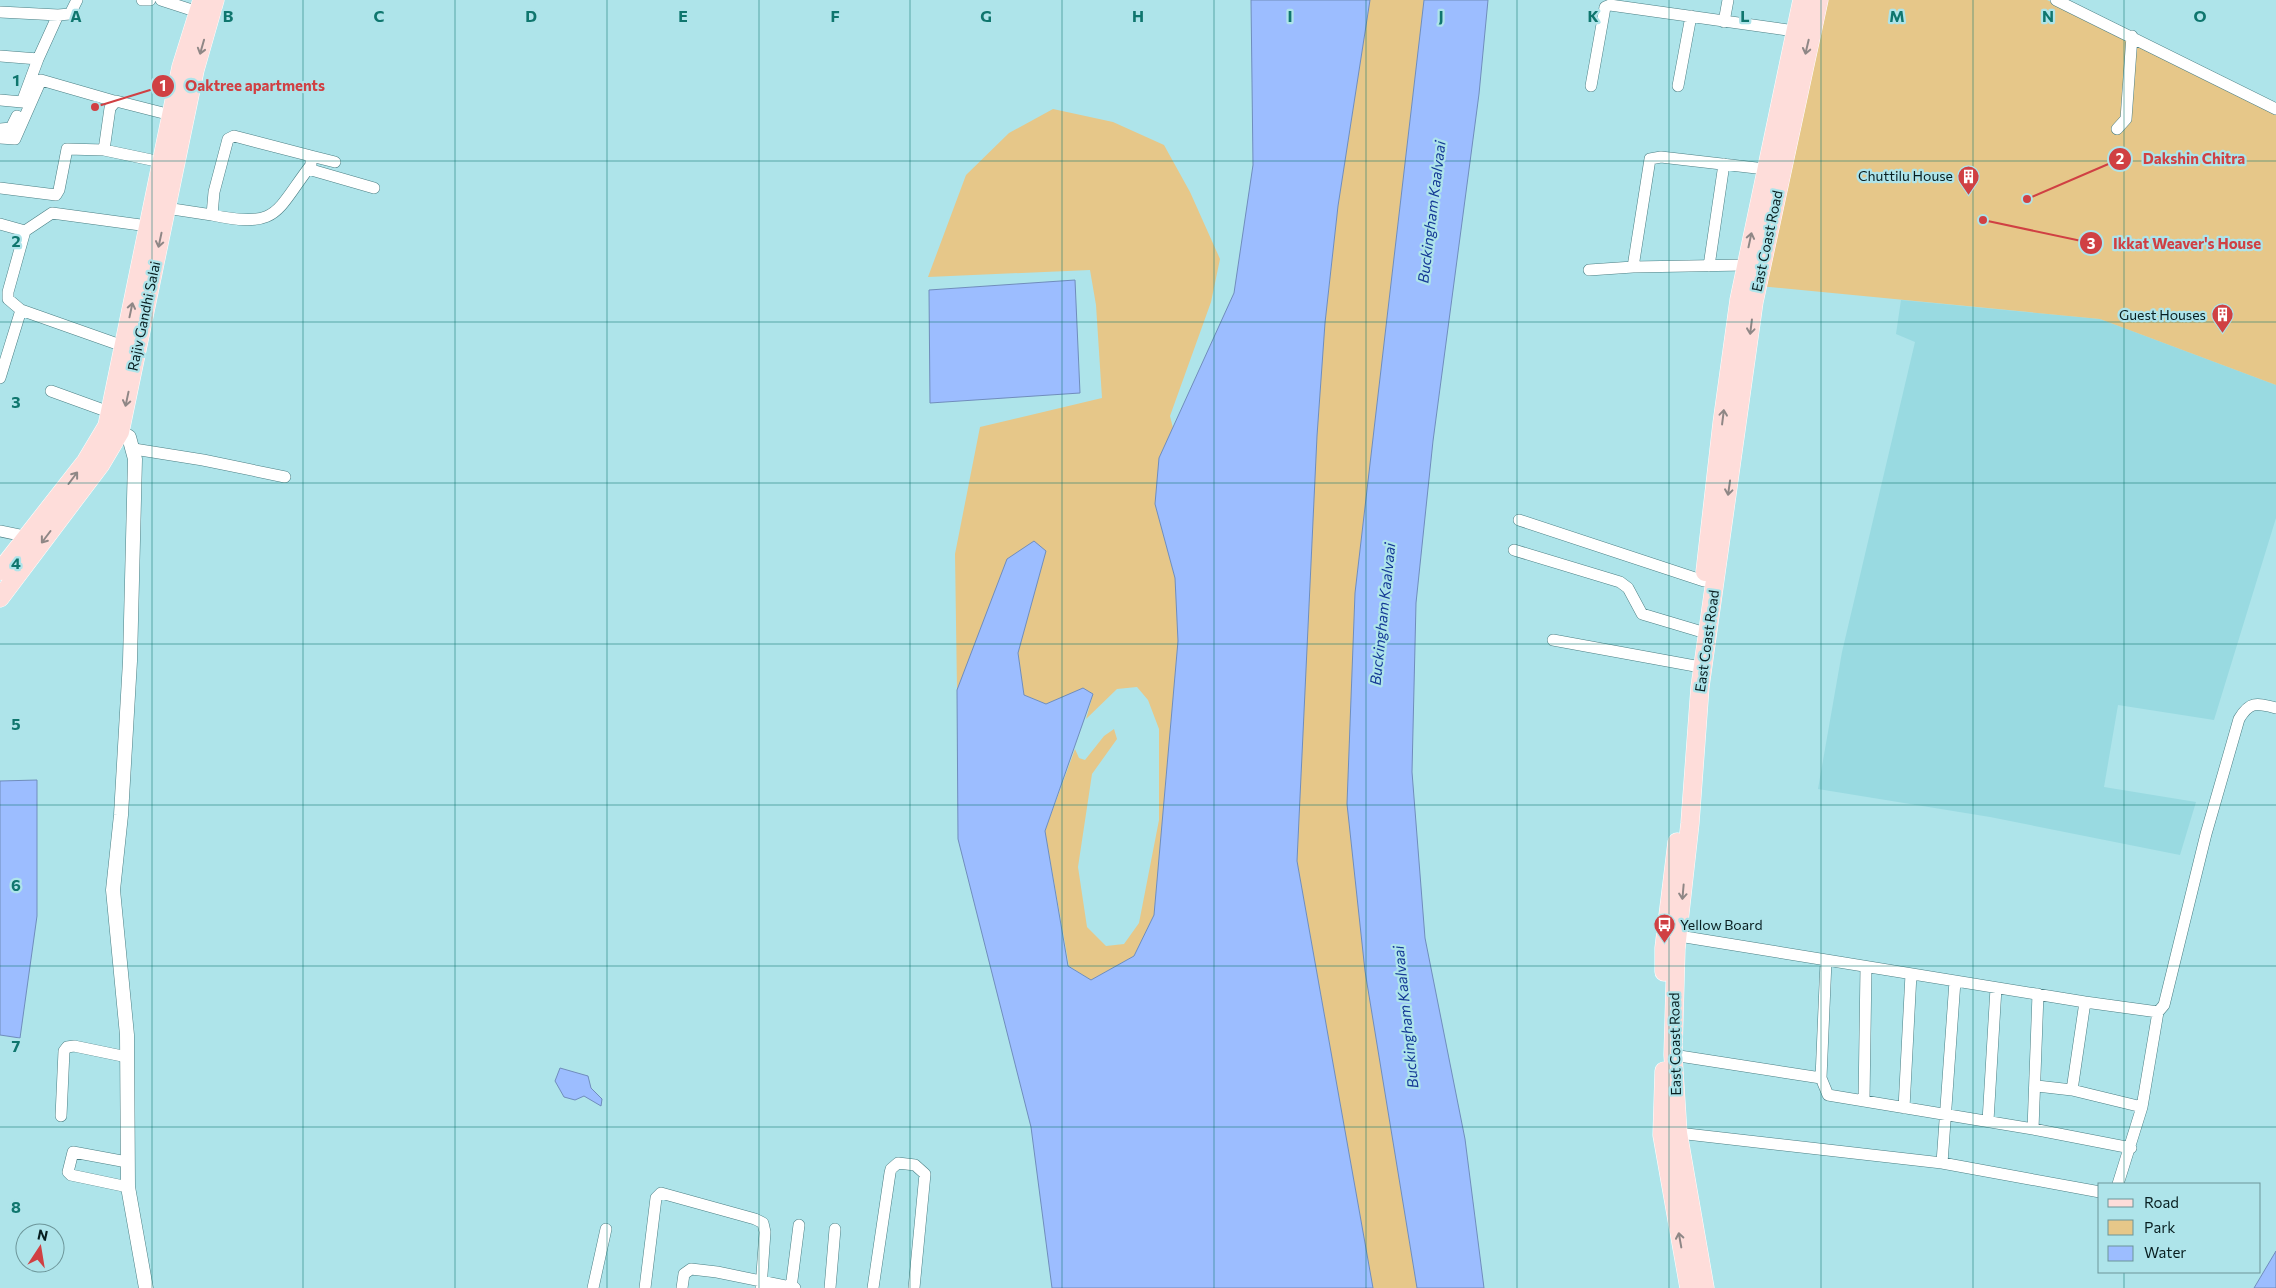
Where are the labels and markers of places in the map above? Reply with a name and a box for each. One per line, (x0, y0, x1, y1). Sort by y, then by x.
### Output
callout: Oaktree apartments (150, 71, 335, 101)
callout: Dakshin Chitra (2108, 144, 2255, 174)
building icon: Chuttilu House (1957, 164, 1981, 195)
place label: Chuttilu House (1858, 167, 1953, 184)
callout: Ikkat Weaver's House (2078, 228, 2272, 258)
building icon: Guest Houses (2210, 303, 2234, 334)
place label: Guest Houses (2119, 306, 2206, 323)
bus stop icon: Yellow Board (1652, 913, 1676, 944)
place label: Yellow Board (1680, 916, 1763, 933)

